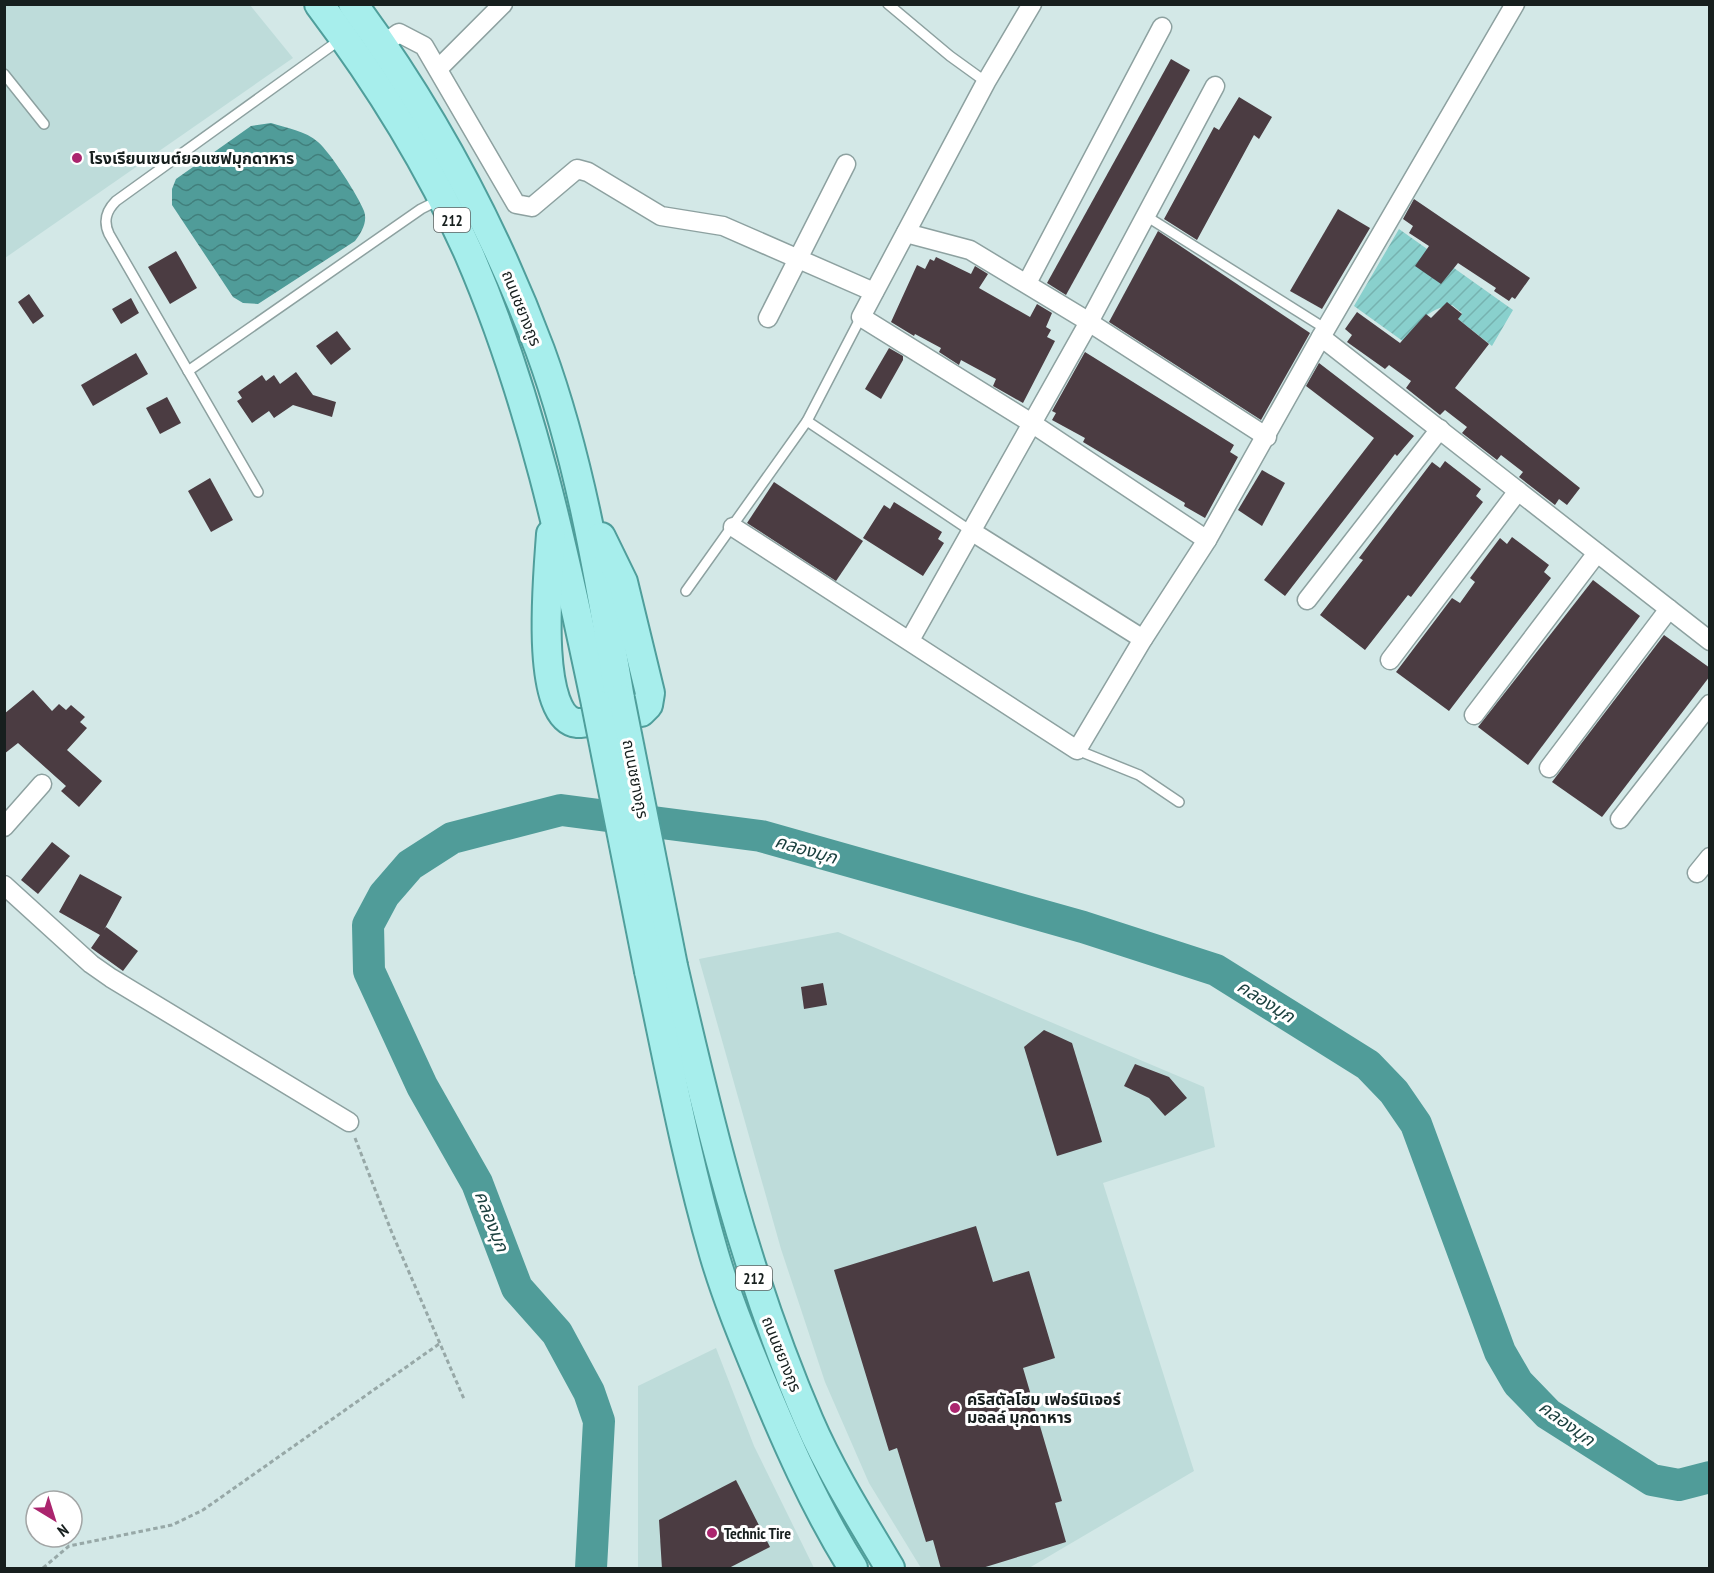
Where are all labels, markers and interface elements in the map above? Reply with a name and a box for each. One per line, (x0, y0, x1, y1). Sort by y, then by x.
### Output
place label: โรงเรียนเซนต์ยอแซฟมุกดาหาร (89, 148, 294, 168)
marker: โรงเรียนเซนต์ยอแซฟมุกดาหาร (70, 151, 84, 165)
road number: 212 (434, 208, 470, 232)
street label: ถนนชยางกูร (498, 267, 546, 349)
street label: ถนนชยางกูร (619, 738, 653, 820)
water label: คลองมุก (772, 829, 841, 869)
water label: คลองมุก (1233, 975, 1300, 1028)
water label: คลองมุก (470, 1187, 514, 1256)
road number: 212 (736, 1266, 772, 1290)
street label: ถนนชยางกูร (758, 1313, 806, 1395)
place label: คริสตัลโฮม เฟอร์นิเจอร์ มอลล์ มุกดาหาร (967, 1389, 1121, 1427)
water label: คลองมุก (1535, 1395, 1600, 1452)
marker: คริสตัลโฮม เฟอร์นิเจอร์ มอลล์ มุกดาหาร (948, 1401, 962, 1415)
north arrow (24, 1489, 84, 1549)
text: N (54, 1520, 73, 1541)
place label: Technic Tire (724, 1523, 791, 1543)
marker: Technic Tire (705, 1526, 719, 1540)

